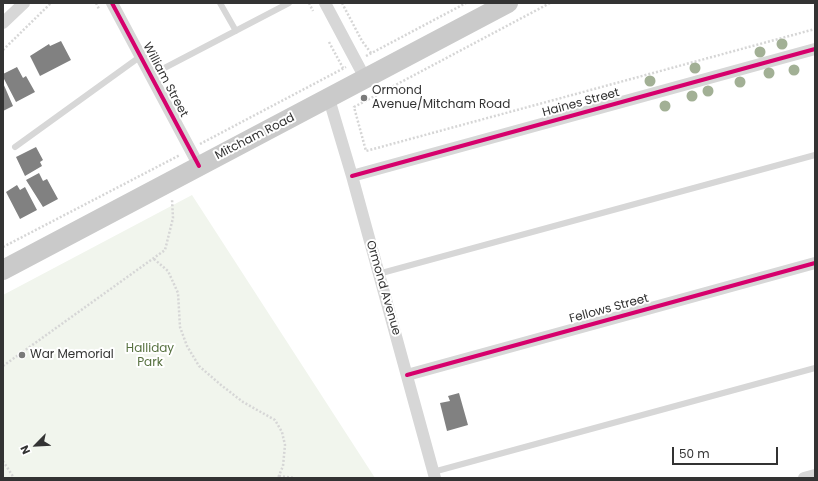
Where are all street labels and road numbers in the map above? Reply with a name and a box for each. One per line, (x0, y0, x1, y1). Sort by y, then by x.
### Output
street label: William Street (139, 40, 191, 120)
street label: Haines Street (541, 86, 621, 120)
street label: Mitcham Road (213, 111, 297, 163)
street label: Ormond Avenue (363, 239, 403, 337)
street label: Fellows Street (568, 291, 650, 327)

